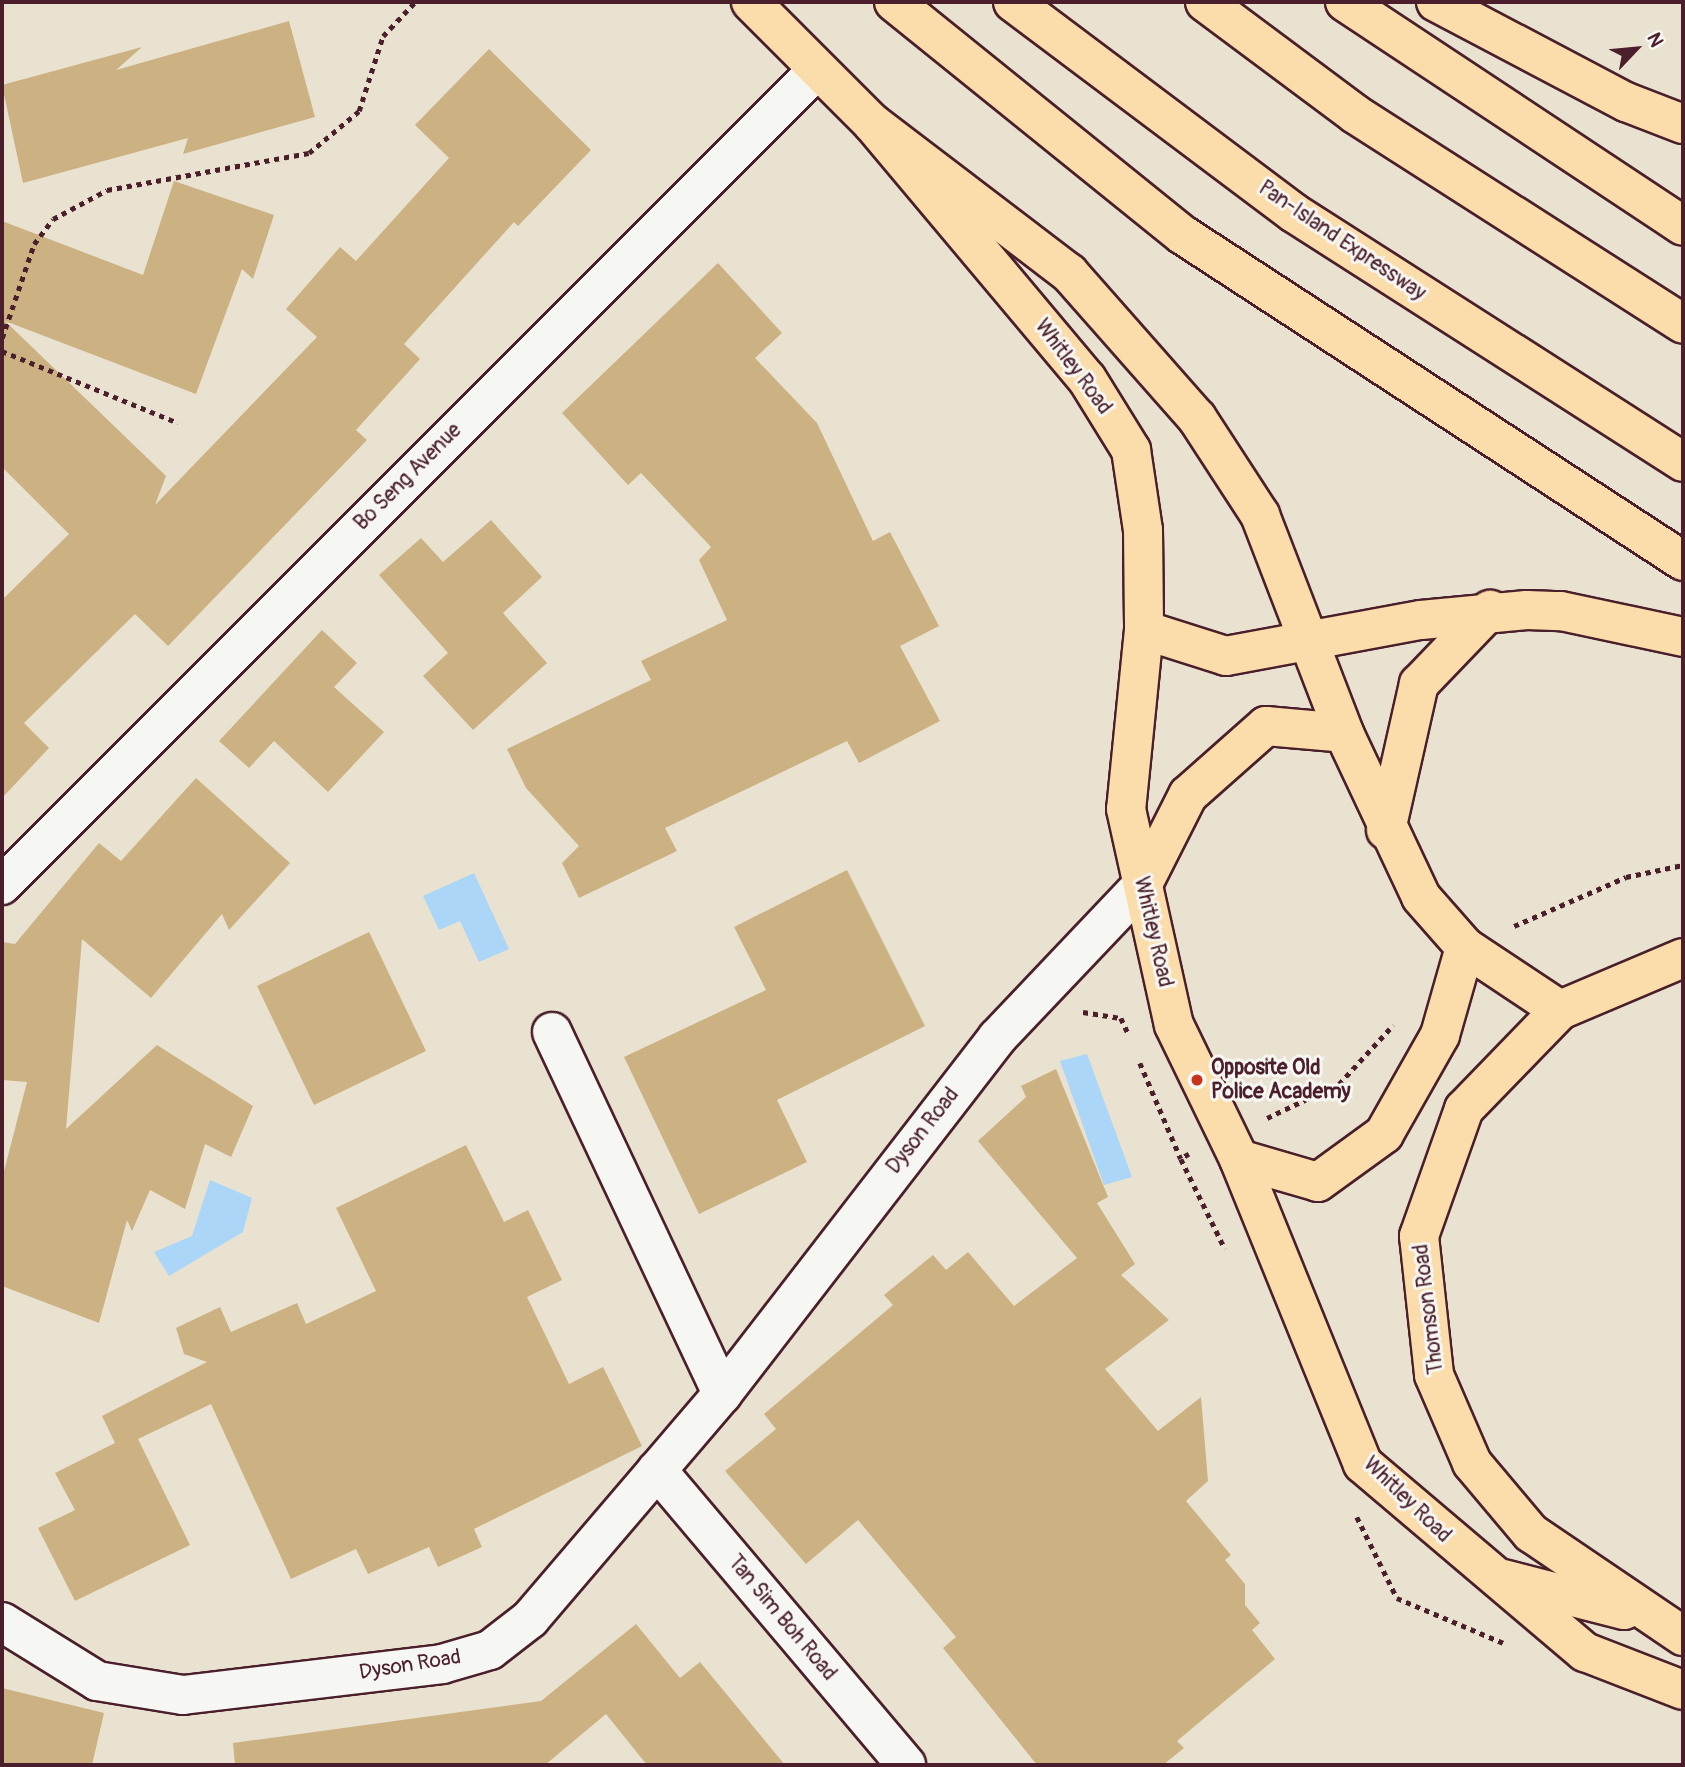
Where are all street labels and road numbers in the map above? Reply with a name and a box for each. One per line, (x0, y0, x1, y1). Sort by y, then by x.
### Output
street label: Pan-Island Expressway (1254, 176, 1430, 306)
street label: Whitley Road (1029, 314, 1117, 420)
street label: Bo Seng Avenue (349, 418, 467, 536)
street label: Whitley Road (1128, 874, 1178, 990)
street label: Dyson Road (882, 1083, 964, 1179)
street label: Thomson Road (1409, 1243, 1449, 1375)
street label: Whitley Road (1358, 1452, 1456, 1548)
street label: Tan Sim Boh Road (722, 1550, 842, 1686)
street label: Dyson Road (357, 1645, 463, 1685)

